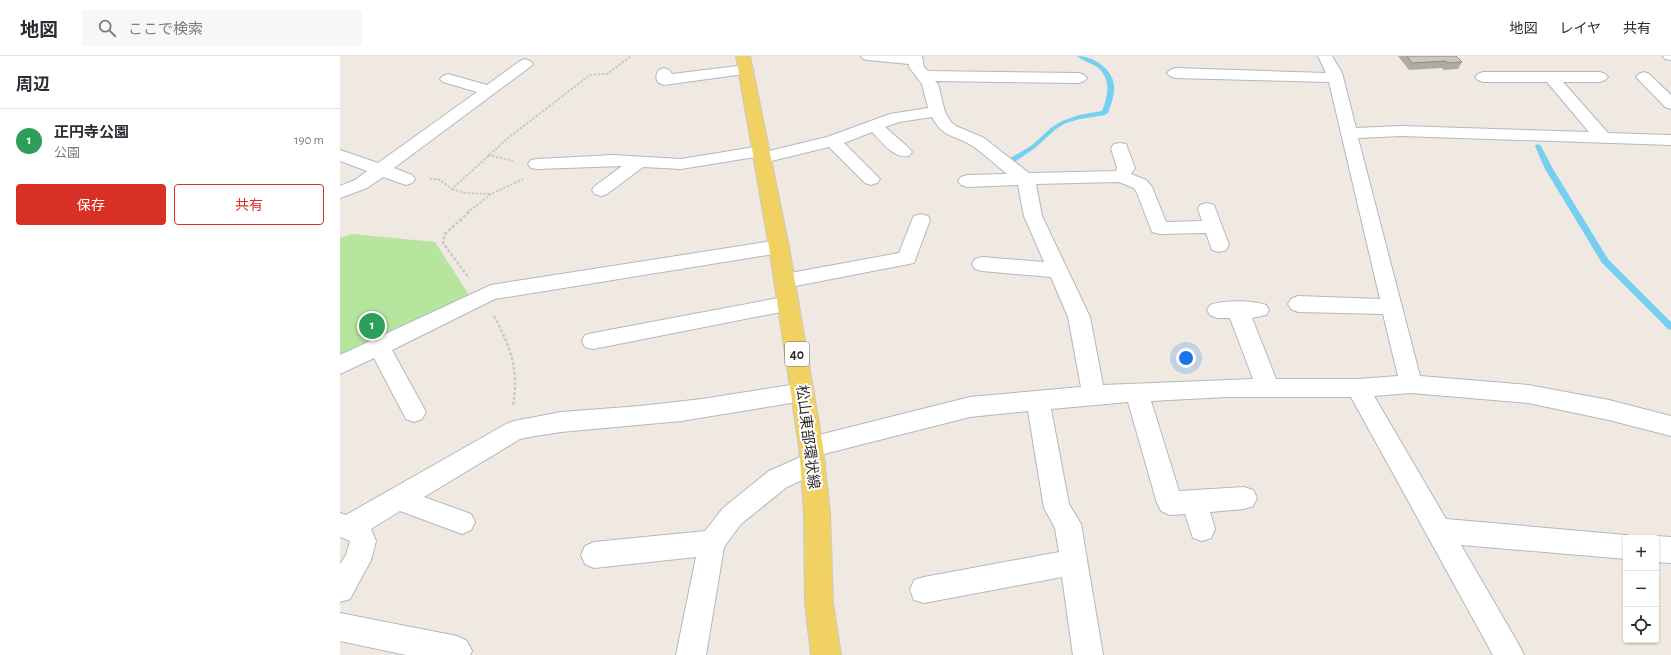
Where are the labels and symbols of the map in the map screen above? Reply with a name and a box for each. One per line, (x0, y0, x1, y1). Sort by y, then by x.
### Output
pin: 1 (359, 311, 385, 341)
road number: 40 (785, 342, 809, 366)
your location (1176, 348, 1196, 368)
street label: 松山東部環状線 (794, 384, 823, 490)

